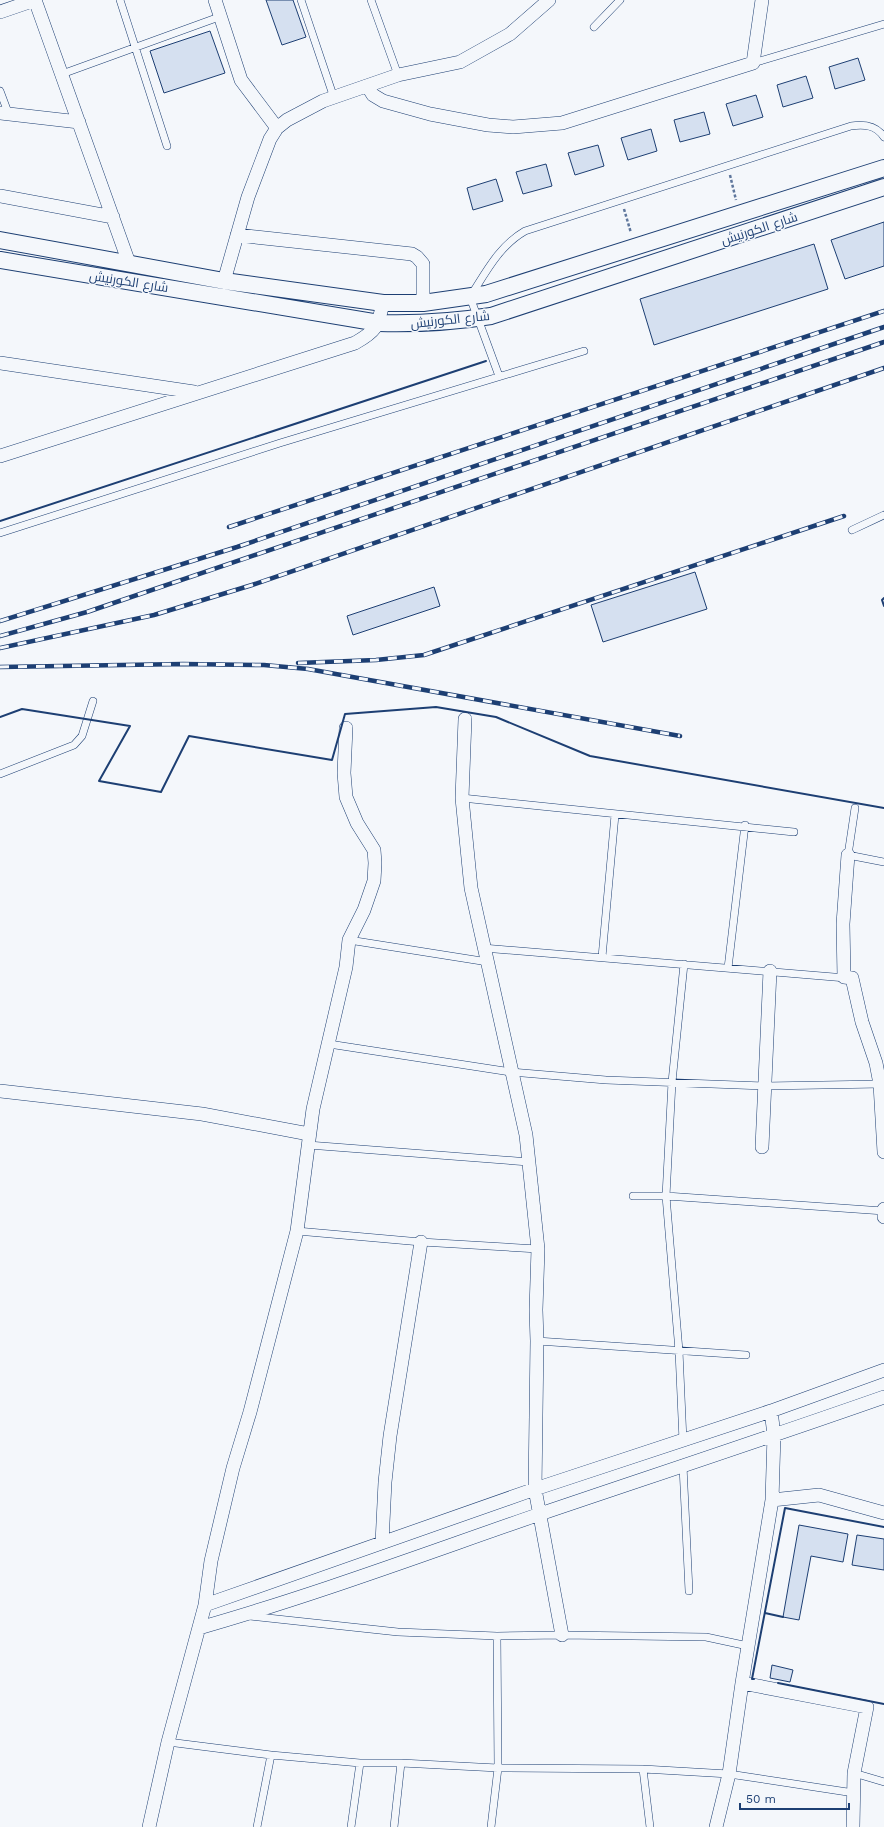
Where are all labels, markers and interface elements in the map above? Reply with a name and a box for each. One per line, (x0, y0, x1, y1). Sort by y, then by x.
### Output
street label: شارع الكورنيش (719, 209, 800, 249)
street label: شارع الكورنيش (88, 268, 169, 296)
street label: شارع الكورنيش (410, 308, 491, 332)
scale bar (740, 1785, 849, 1811)
text: 50 m (746, 1792, 776, 1806)

